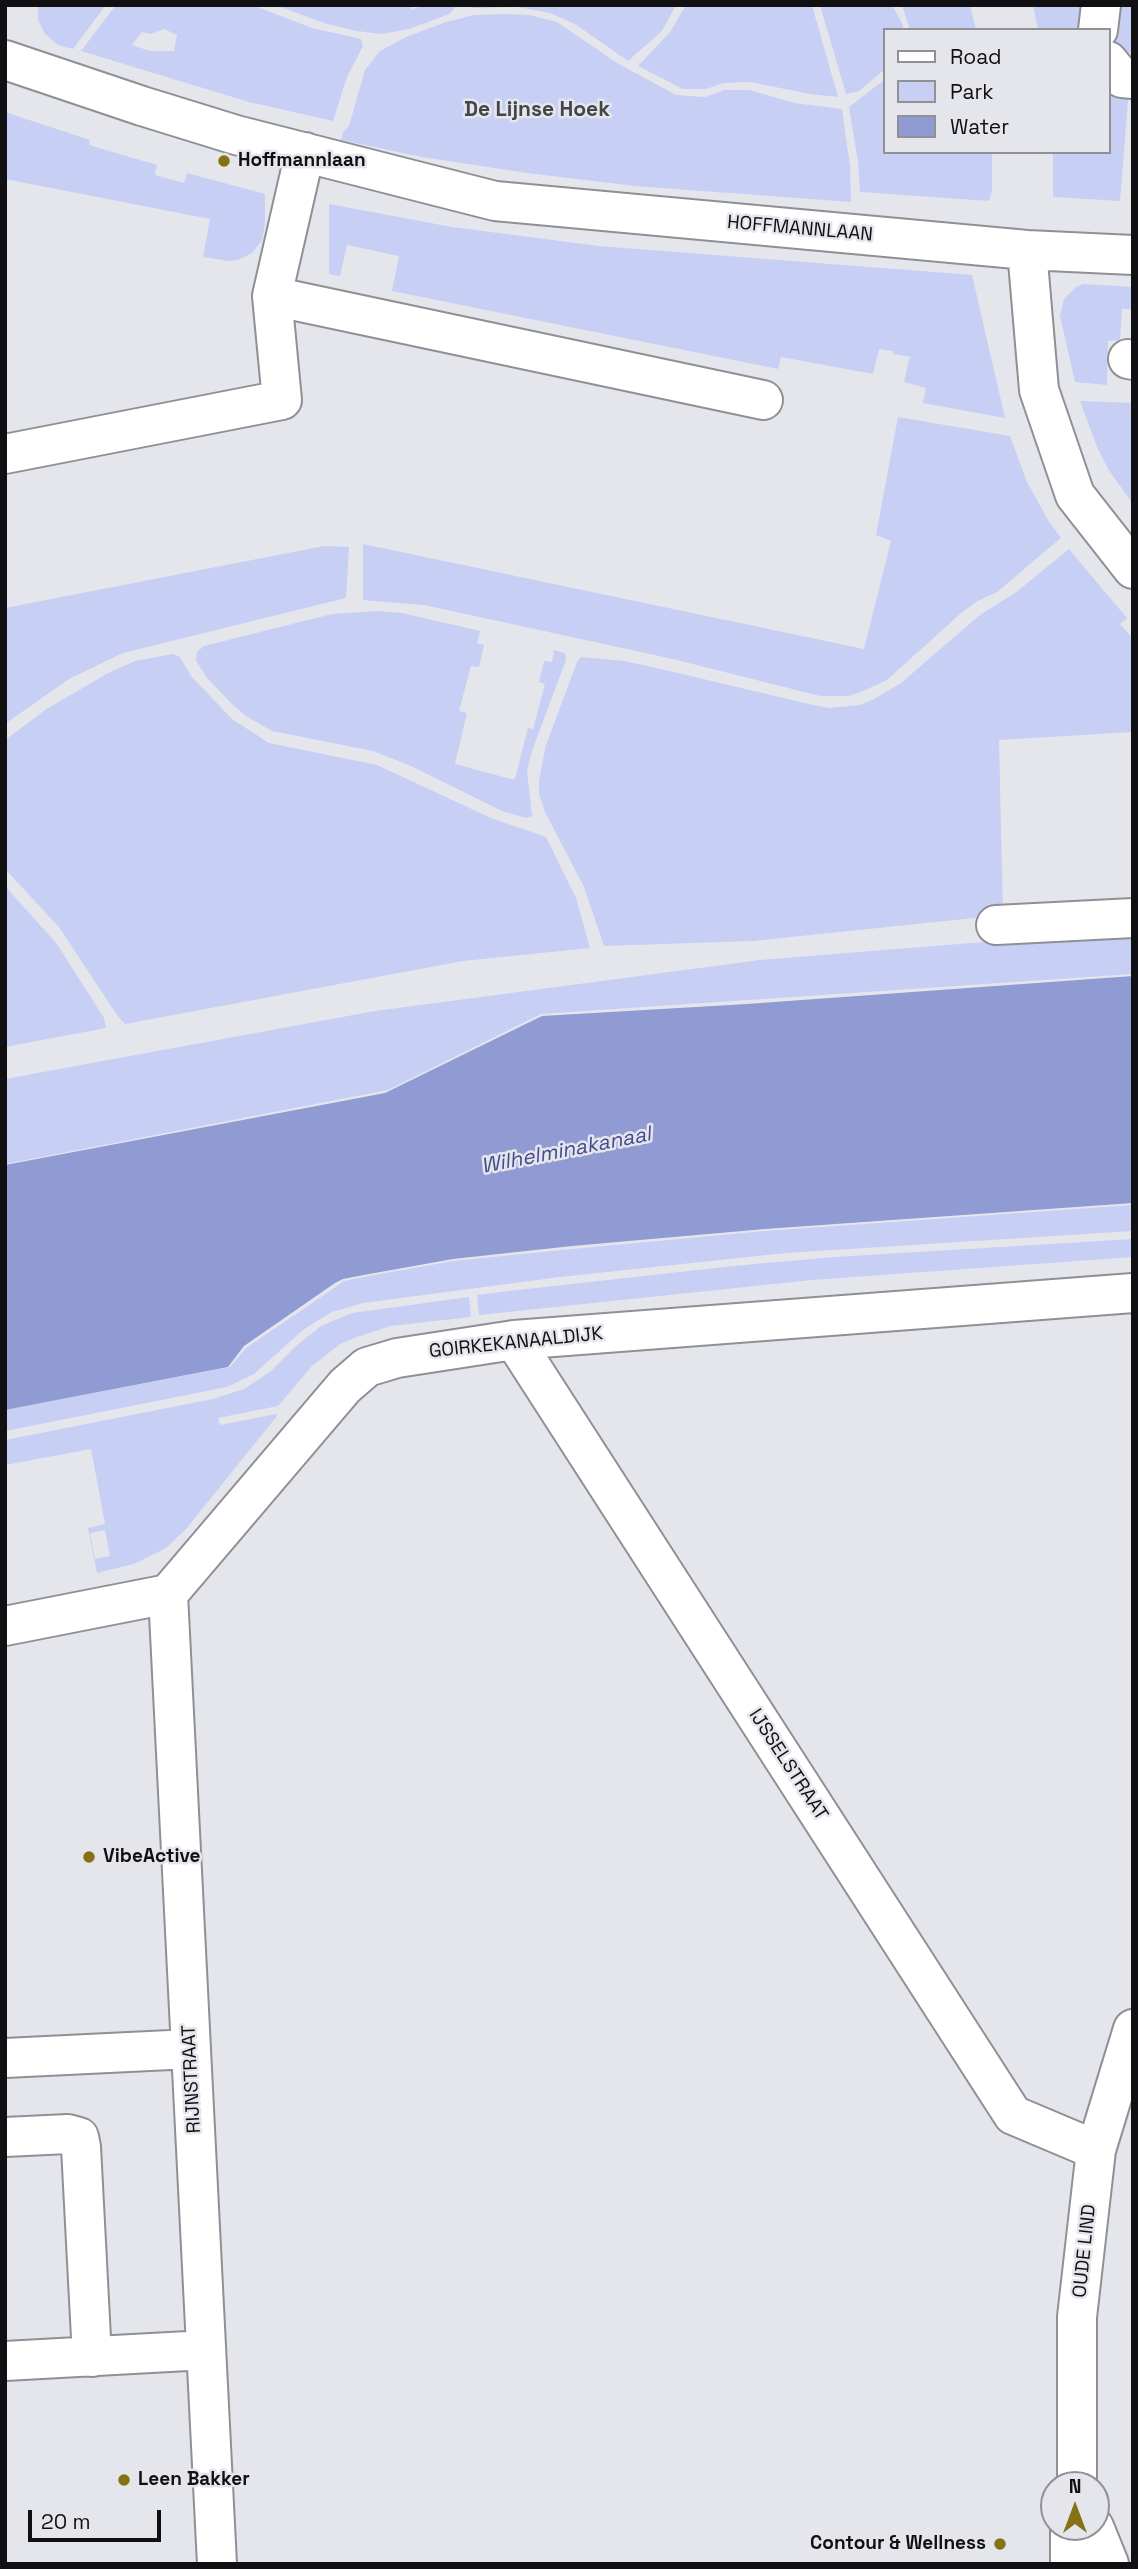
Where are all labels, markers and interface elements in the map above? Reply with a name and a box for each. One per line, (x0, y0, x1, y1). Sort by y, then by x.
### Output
legend (883, 28, 1110, 154)
text: Road (950, 43, 1002, 70)
text: Park (950, 78, 994, 105)
district label: De Lijnse Hoek (464, 97, 610, 123)
text: Water (950, 113, 1009, 140)
place label: Hoffmannlaan (238, 150, 366, 172)
marker: Hoffmannlaan (216, 153, 232, 169)
street label: HOFFMANNLAAN (726, 211, 874, 247)
water label: Wilhelminakanaal (479, 1122, 653, 1180)
street label: GOIRKEKANAALDIJK (428, 1323, 604, 1363)
street label: IJSSELSTRAAT (744, 1705, 832, 1825)
place label: VibeActive (103, 1846, 201, 1868)
marker: VibeActive (81, 1849, 97, 1865)
street label: RIJNSTRAAT (178, 2024, 206, 2134)
street label: OUDE LIND (1069, 2203, 1101, 2299)
place label: Leen Bakker (138, 2469, 250, 2491)
north arrow (1040, 2471, 1110, 2541)
marker: Leen Bakker (116, 2472, 132, 2488)
text: N (1069, 2474, 1081, 2499)
scale bar (32, 2496, 164, 2540)
text: 20 m (41, 2508, 91, 2535)
place label: Contour & Wellness (810, 2533, 986, 2555)
marker: Contour & Wellness (992, 2536, 1008, 2552)

